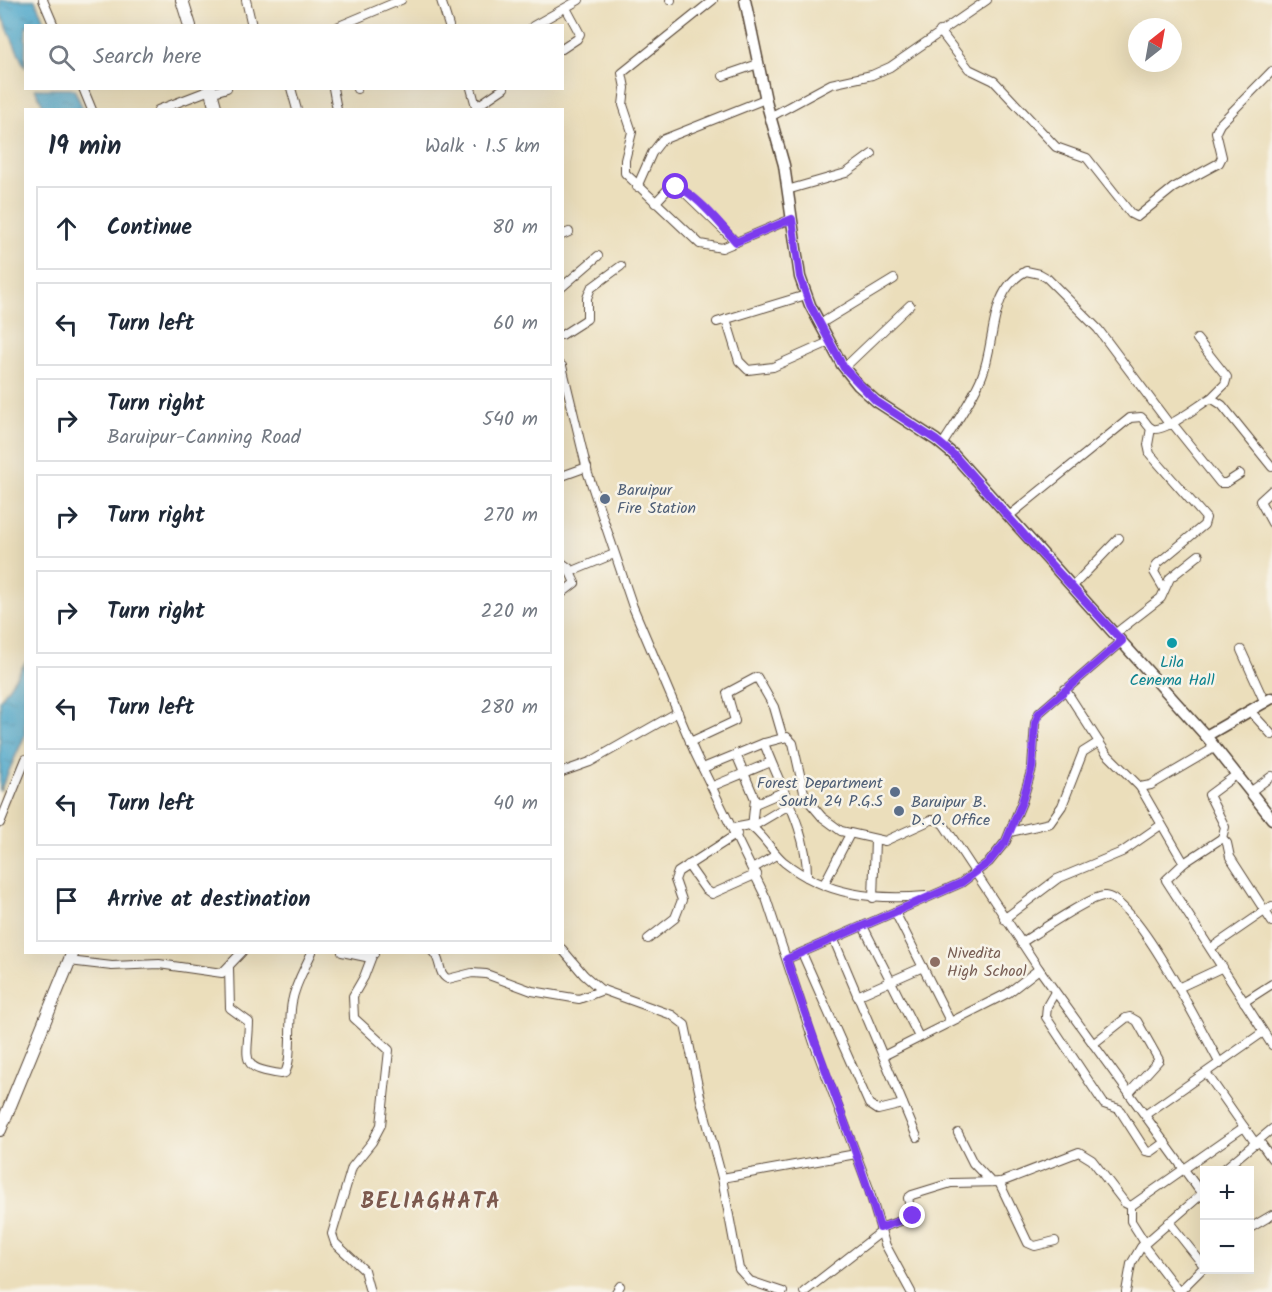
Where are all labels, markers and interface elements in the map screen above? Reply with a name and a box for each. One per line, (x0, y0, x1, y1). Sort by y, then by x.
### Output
north arrow (1128, 18, 1182, 72)
search box (24, 24, 564, 90)
text: Search here (93, 40, 201, 75)
icon: search (45, 41, 78, 74)
text: 19 min (48, 126, 121, 168)
text: Walk · 1.5 km (425, 131, 540, 163)
route start (662, 173, 688, 199)
text: Continue (107, 211, 192, 246)
icon: ahead (50, 212, 83, 245)
text: 80 m (492, 212, 538, 244)
text: Turn left (107, 307, 194, 342)
icon: left (50, 308, 83, 341)
text: 60 m (493, 308, 538, 340)
text: Turn right (107, 387, 205, 422)
icon: right (50, 404, 83, 437)
text: 540 m (482, 404, 538, 436)
text: Baruipur-Canning Road (107, 422, 301, 454)
place label: Baruipur Fire Station (617, 478, 696, 521)
marker: Baruipur Fire Station (598, 492, 612, 506)
text: Turn right (107, 499, 205, 534)
icon: right (50, 500, 83, 533)
text: 270 m (483, 500, 538, 532)
text: Turn right (107, 595, 205, 630)
icon: right (50, 596, 83, 629)
text: 220 m (481, 596, 538, 628)
marker: Lila Cenema Hall (1165, 636, 1179, 650)
place label: Lila Cenema Hall (1129, 650, 1215, 693)
text: Turn left (107, 691, 194, 726)
icon: left (50, 692, 83, 725)
text: 280 m (480, 692, 538, 724)
place label: Forest Department South 24 P.G.S (757, 771, 884, 814)
marker: Forest Department South 24 P.G.S (888, 785, 902, 799)
text: Turn left (107, 787, 194, 822)
icon: left (50, 788, 83, 821)
text: 40 m (493, 788, 538, 820)
place label: Baruipur B. D. O. Office (911, 790, 990, 833)
marker: Baruipur B. D. O. Office (892, 804, 906, 818)
text: Arrive at destination (107, 883, 310, 918)
icon: arrive (50, 884, 83, 917)
place label: Nivedita High School (947, 941, 1027, 984)
marker: Nivedita High School (928, 955, 942, 969)
map controls (1200, 1166, 1254, 1274)
button: + (1200, 1166, 1254, 1220)
district label: BELIAGHATA (361, 1185, 501, 1220)
route end (899, 1202, 925, 1228)
button: − (1200, 1220, 1254, 1274)

